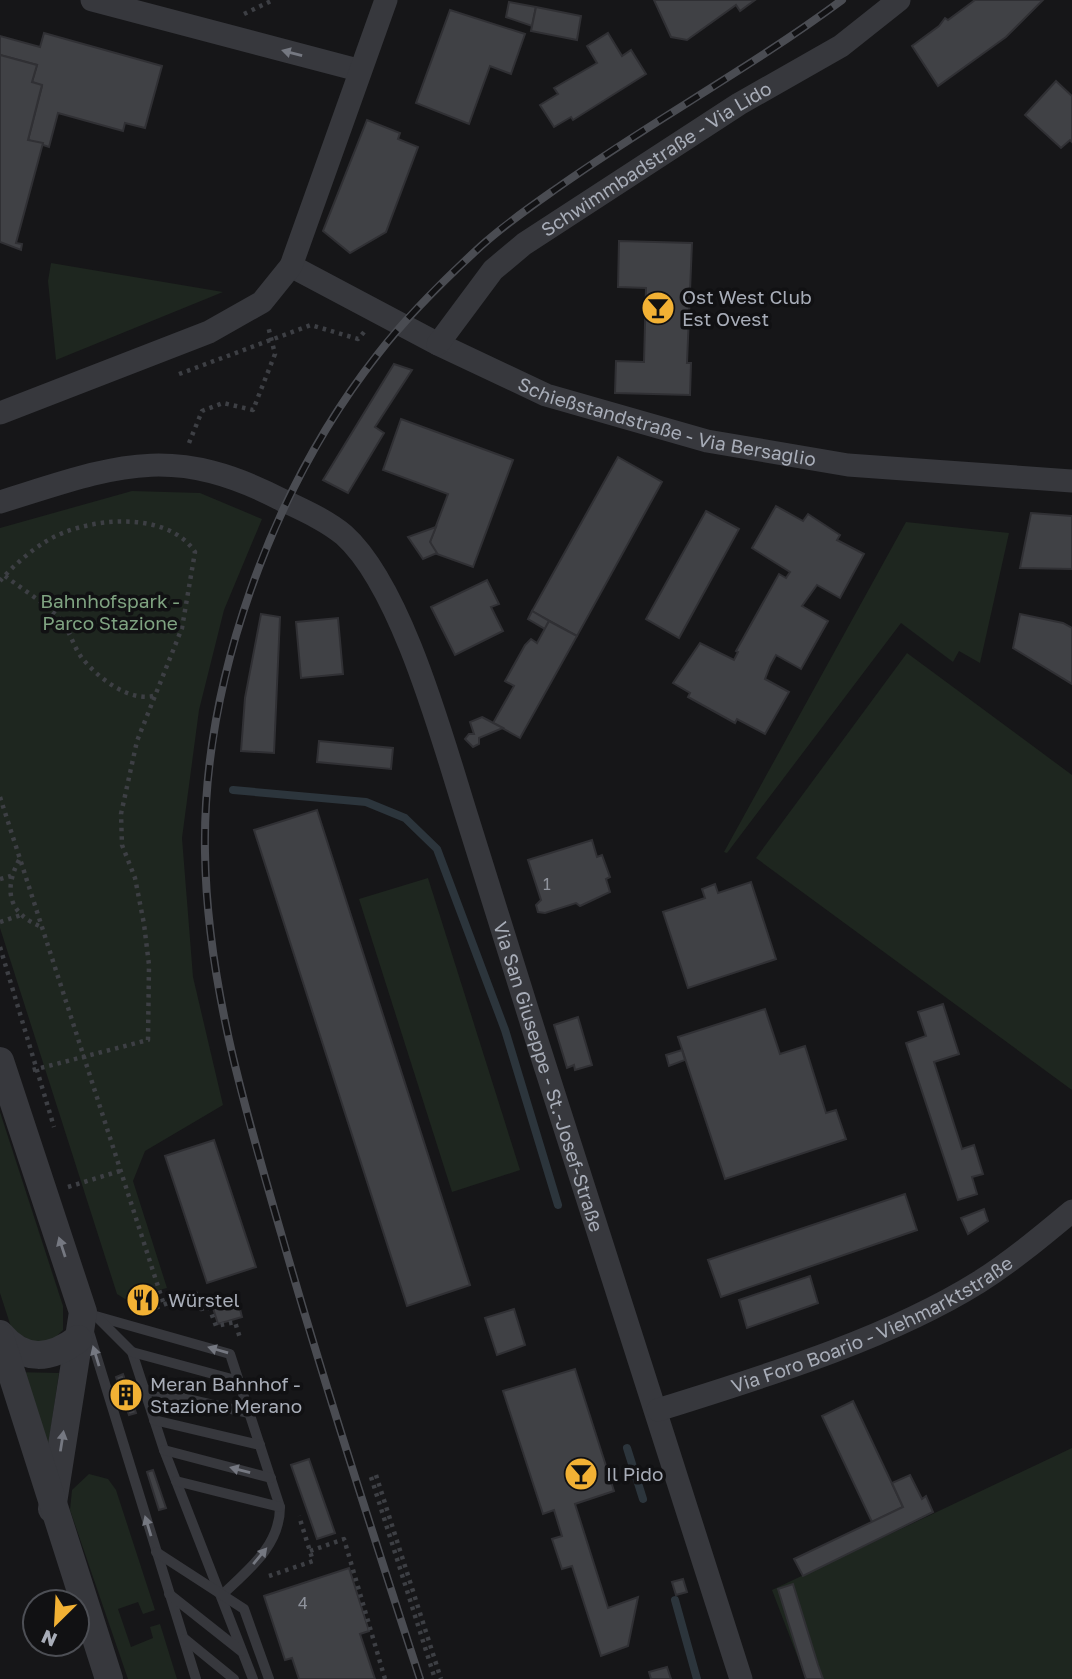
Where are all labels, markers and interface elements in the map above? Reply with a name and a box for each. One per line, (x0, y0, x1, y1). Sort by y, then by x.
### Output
one-way arrow (282, 47, 303, 57)
street label: Schwimmbadstraße - Via Lido (537, 76, 775, 241)
place label: Ost West Club Est Ovest (682, 285, 812, 330)
bar icon: Ost West Club Est Ovest (639, 289, 677, 327)
street label: Schießstandstraße - Via Bersaglio (515, 372, 818, 470)
park label: Bahnhofspark - Parco Stazione (40, 589, 180, 634)
house number: 1 (543, 874, 551, 894)
street label: Via San Giuseppe - St.-Josef-Straße (489, 919, 609, 1235)
one-way arrow (56, 1237, 66, 1258)
street label: Via Foro Boario - Viehmarktstraße (728, 1251, 1017, 1397)
restaurant icon: Würstel (124, 1281, 162, 1319)
place label: Würstel (168, 1288, 240, 1311)
one-way arrow (91, 1345, 101, 1366)
one-way arrow (207, 1345, 228, 1355)
place label: Meran Bahnhof - Stazione Merano (150, 1372, 302, 1417)
building icon: Meran Bahnhof - Stazione Merano (107, 1376, 145, 1414)
one-way arrow (57, 1430, 68, 1452)
bar icon: Il Pido (562, 1455, 600, 1493)
place label: Il Pido (606, 1462, 663, 1485)
one-way arrow (230, 1465, 251, 1475)
one-way arrow (143, 1516, 153, 1537)
one-way arrow (252, 1547, 268, 1565)
north arrow (21, 1588, 91, 1658)
house number: 4 (298, 1593, 308, 1613)
text: N (38, 1626, 60, 1652)

